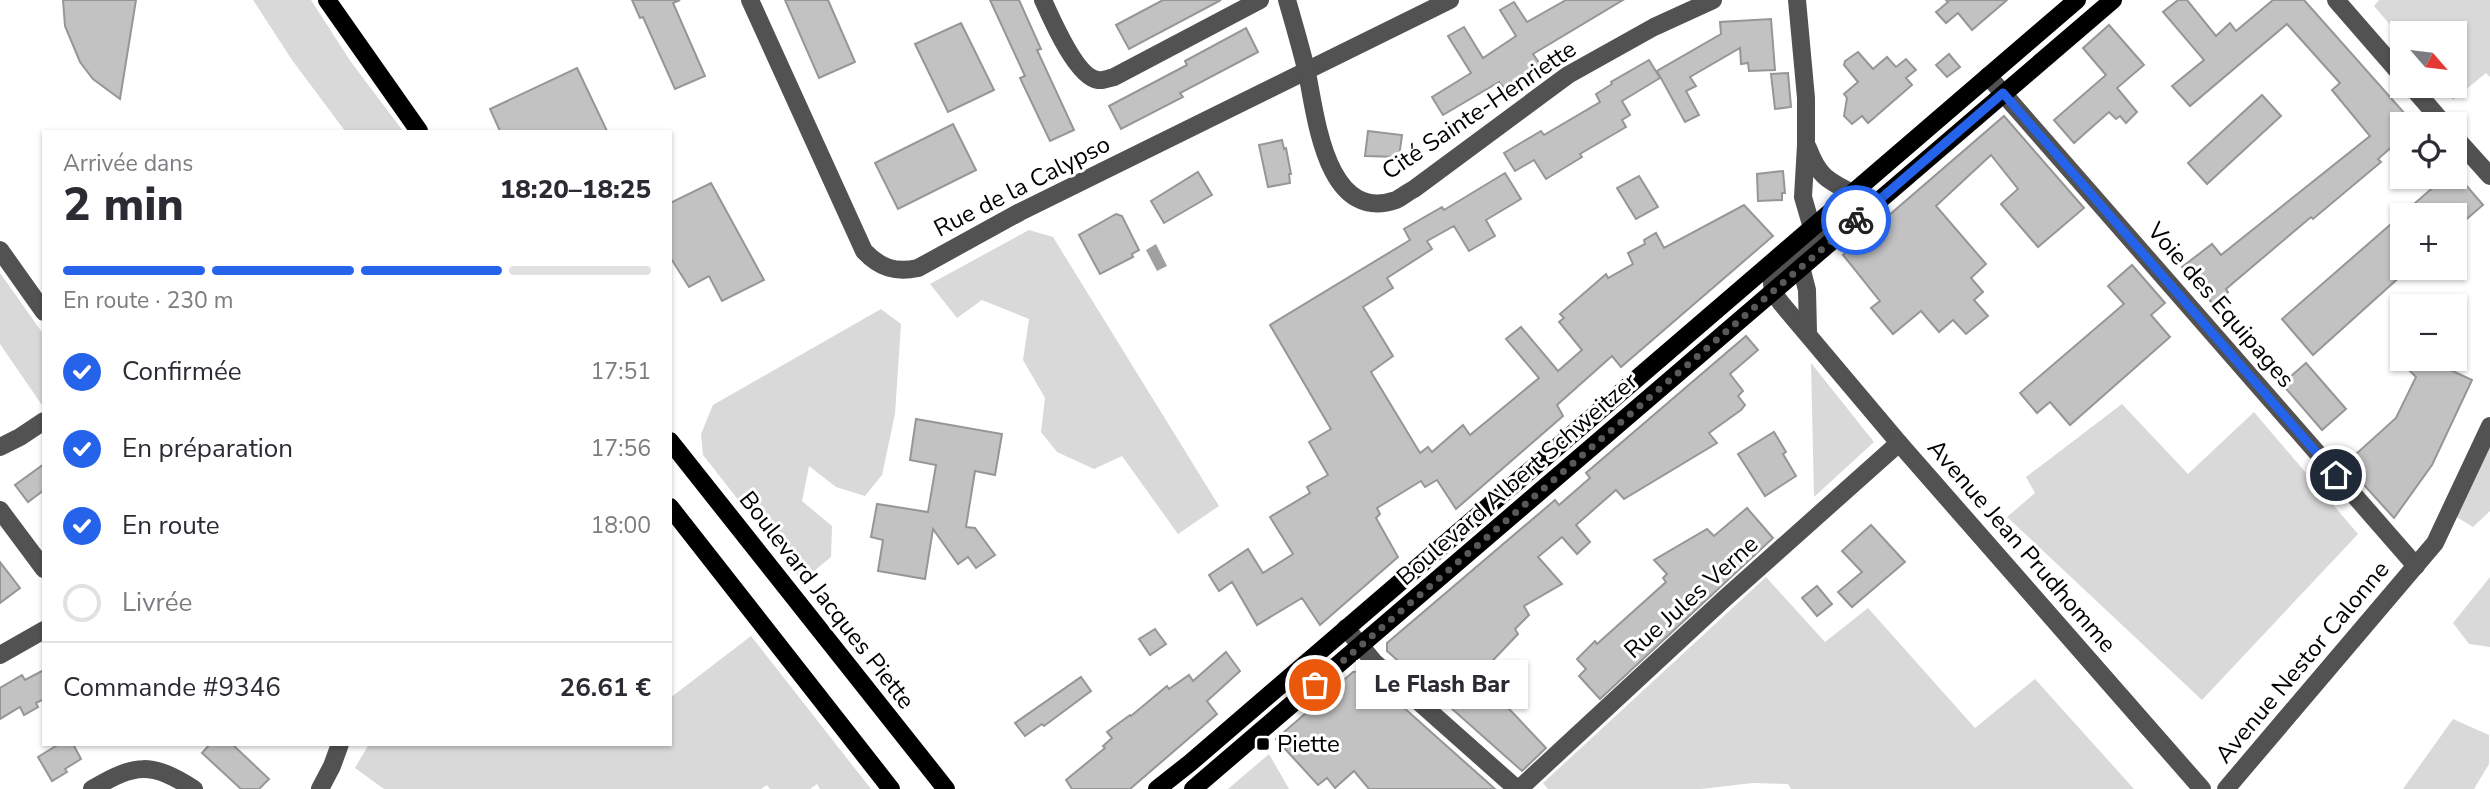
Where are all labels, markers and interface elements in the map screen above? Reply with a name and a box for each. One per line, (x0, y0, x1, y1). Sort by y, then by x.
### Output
north arrow (2390, 21, 2468, 98)
map controls (2390, 21, 2467, 371)
street label: Cité Sainte-Henriette (1376, 33, 1582, 187)
button: locate (2390, 112, 2467, 189)
street label: Rue de la Calypso (928, 128, 1116, 244)
text: Arrivée dans (63, 148, 193, 179)
text: 18:20–18:25 (500, 172, 651, 207)
text: 2 min (63, 173, 184, 236)
courier (1821, 185, 1891, 255)
icon: bike (1837, 201, 1875, 239)
button: + (2390, 203, 2467, 280)
street label: Voie des Equipages (2140, 215, 2302, 395)
text: En route · 230 m (63, 285, 233, 316)
button: − (2390, 294, 2467, 371)
icon: check (63, 353, 101, 391)
text: Confirmée (122, 354, 242, 389)
text: 17:51 (591, 356, 651, 387)
street label: Boulevard Albert Schweitzer (1390, 365, 1645, 593)
icon: check (63, 430, 101, 468)
text: En préparation (122, 431, 293, 466)
text: 17:56 (591, 433, 651, 464)
street label: Avenue Jean Prudhomme (1920, 433, 2124, 659)
pin (2306, 445, 2366, 505)
icon: home (2317, 456, 2355, 494)
street label: Boulevard Jacques Piette (732, 485, 922, 715)
icon: check (63, 507, 101, 545)
text: En route (122, 508, 220, 543)
text: 18:00 (591, 510, 651, 541)
street label: Rue Jules Verne (1617, 528, 1765, 666)
street label: Avenue Nestor Calonne (2208, 554, 2396, 770)
text: Livrée (122, 585, 192, 620)
pin (1285, 655, 1345, 715)
callout: Le Flash Bar (1357, 660, 1528, 710)
icon: bag (1296, 666, 1334, 704)
text: Le Flash Bar (1374, 669, 1510, 700)
text: Commande #9346 (63, 670, 281, 705)
text: 26.61 € (560, 670, 651, 705)
place label: Piette (1277, 728, 1340, 760)
marker: Piette (1255, 736, 1271, 752)

